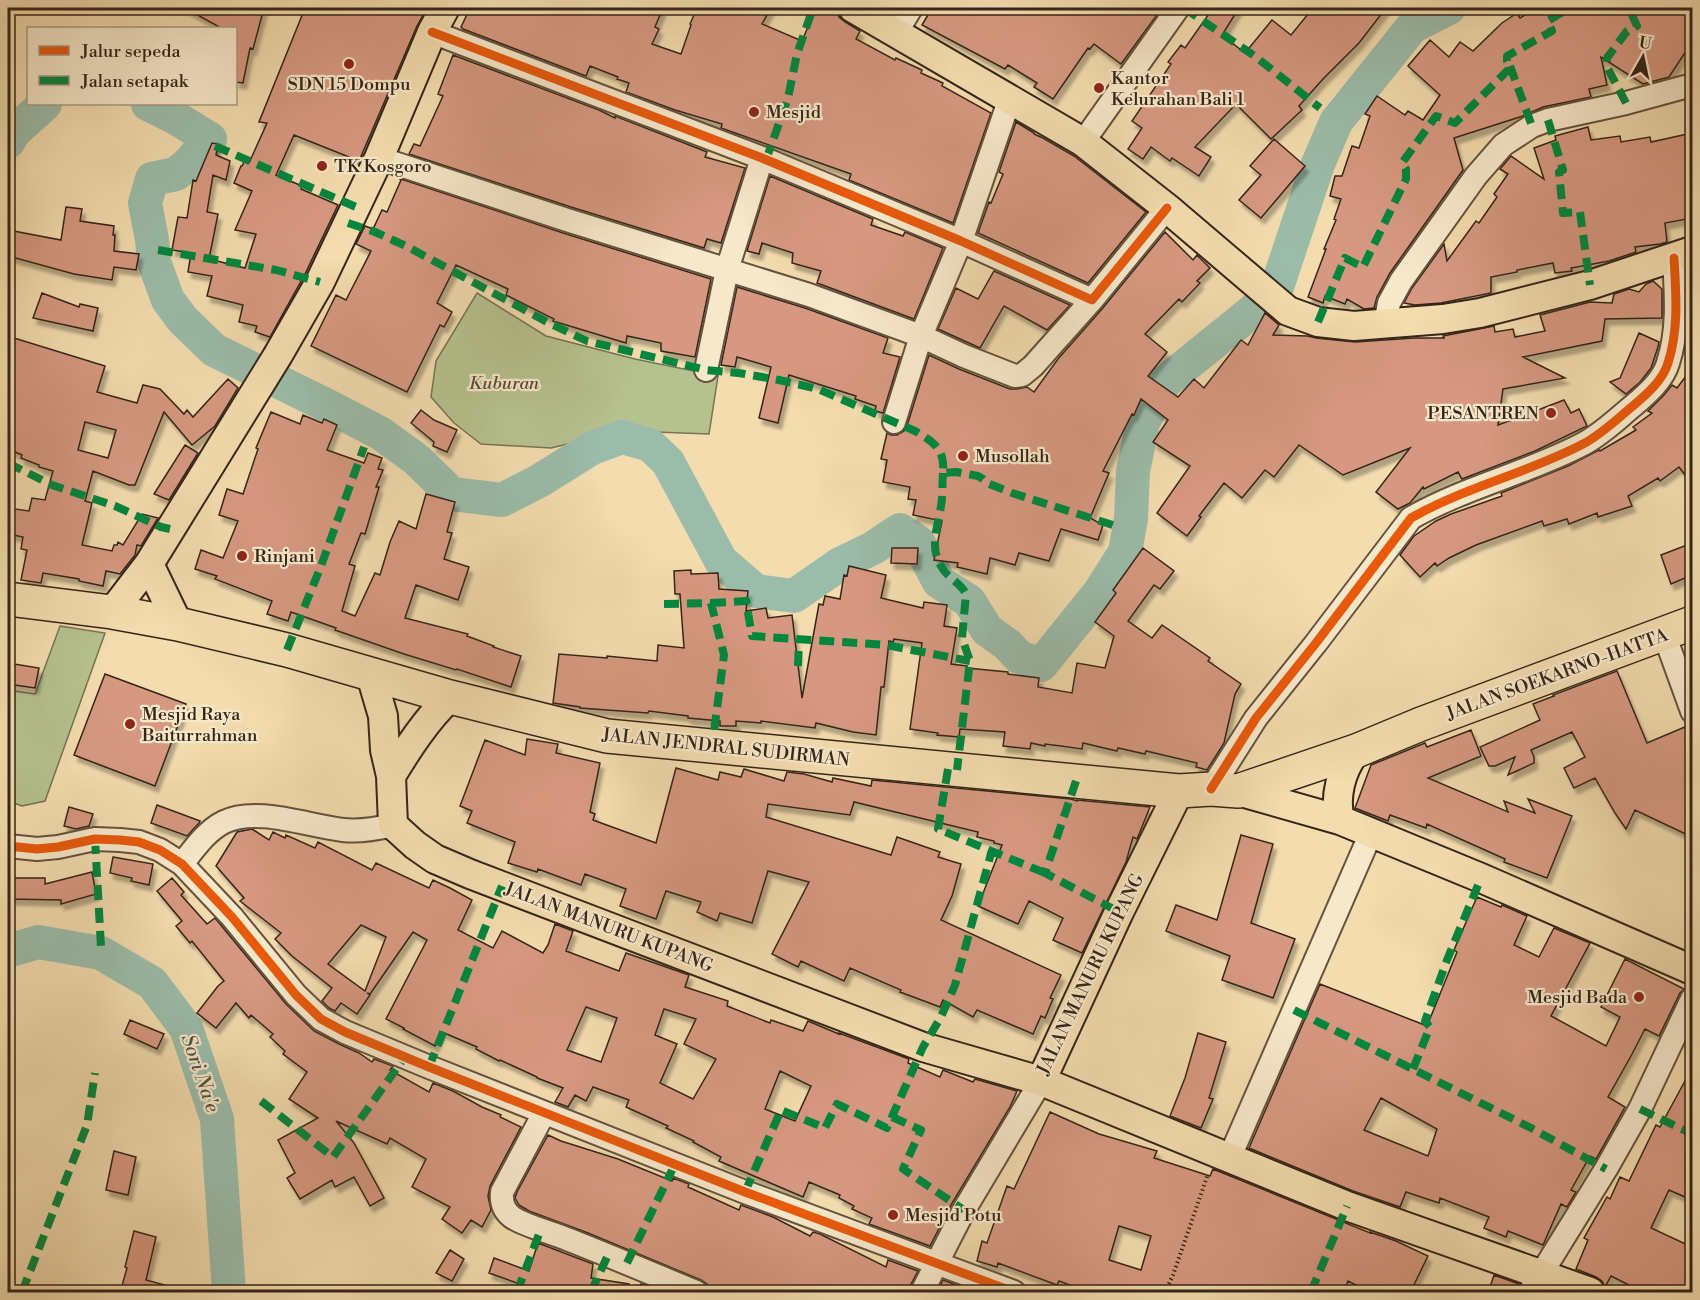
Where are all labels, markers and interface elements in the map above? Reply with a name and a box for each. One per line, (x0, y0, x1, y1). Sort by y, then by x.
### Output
legend (27, 27, 237, 105)
north arrow (1613, 27, 1673, 87)
text: U (1638, 32, 1653, 54)
text: Jalur sepeda (80, 40, 182, 63)
marker: SDN 15 Dompu (342, 57, 356, 71)
place label: Kantor Kelurahan Bali 1 (1111, 67, 1245, 111)
text: Jalan setapak (80, 70, 190, 93)
place label: SDN 15 Dompu (288, 73, 411, 96)
marker: Kantor Kelurahan Bali 1 (1092, 81, 1106, 95)
place label: Mesjid (766, 101, 822, 124)
marker: Mesjid (747, 105, 761, 119)
place label: TK Kosgoro (334, 155, 432, 178)
marker: TK Kosgoro (315, 159, 329, 173)
park label: Kuburan (469, 372, 540, 395)
place label: PESANTREN (1427, 402, 1540, 425)
marker: PESANTREN (1544, 406, 1558, 420)
place label: Musollah (975, 445, 1050, 468)
marker: Musollah (956, 449, 970, 463)
place label: Rinjani (254, 545, 315, 568)
marker: Rinjani (235, 549, 249, 563)
street label: JALAN SOEKARNO-HATTA (1442, 623, 1672, 726)
place label: Mesjid Raya Baiturrahman (141, 703, 258, 747)
marker: Mesjid Raya Baiturrahman (123, 717, 137, 731)
street label: JALAN JENDRAL SUDIRMAN (600, 723, 851, 772)
street label: JALAN MANURU KUPANG (1031, 869, 1150, 1080)
street label: JALAN MANURU KUPANG (501, 877, 717, 978)
place label: Mesjid Bada (1527, 986, 1628, 1009)
marker: Mesjid Bada (1632, 990, 1646, 1004)
water label: Sori Na'e (175, 1031, 225, 1116)
place label: Mesjid Potu (905, 1204, 1002, 1227)
marker: Mesjid Potu (886, 1208, 900, 1222)

